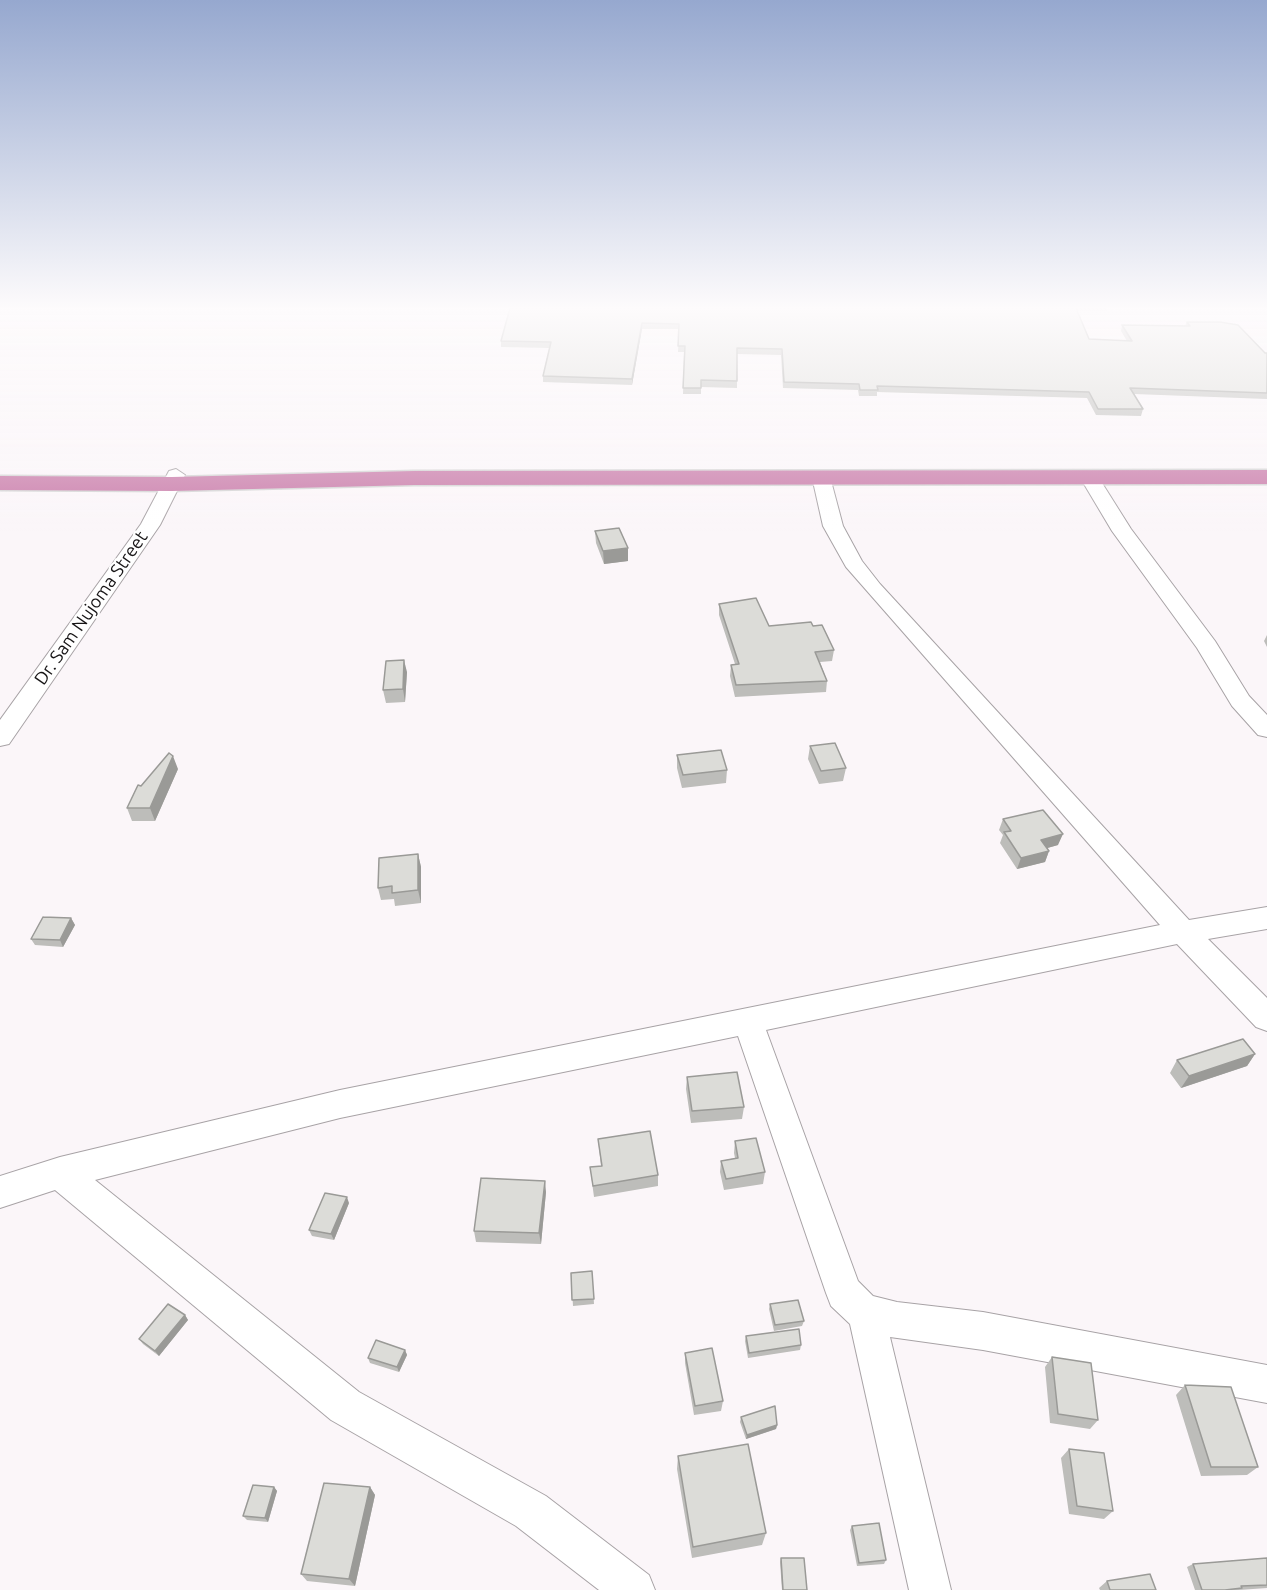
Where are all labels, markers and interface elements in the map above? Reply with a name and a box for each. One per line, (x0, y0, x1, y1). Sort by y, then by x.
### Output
street label: Dr. Sam Nujoma Street (30, 527, 152, 689)

